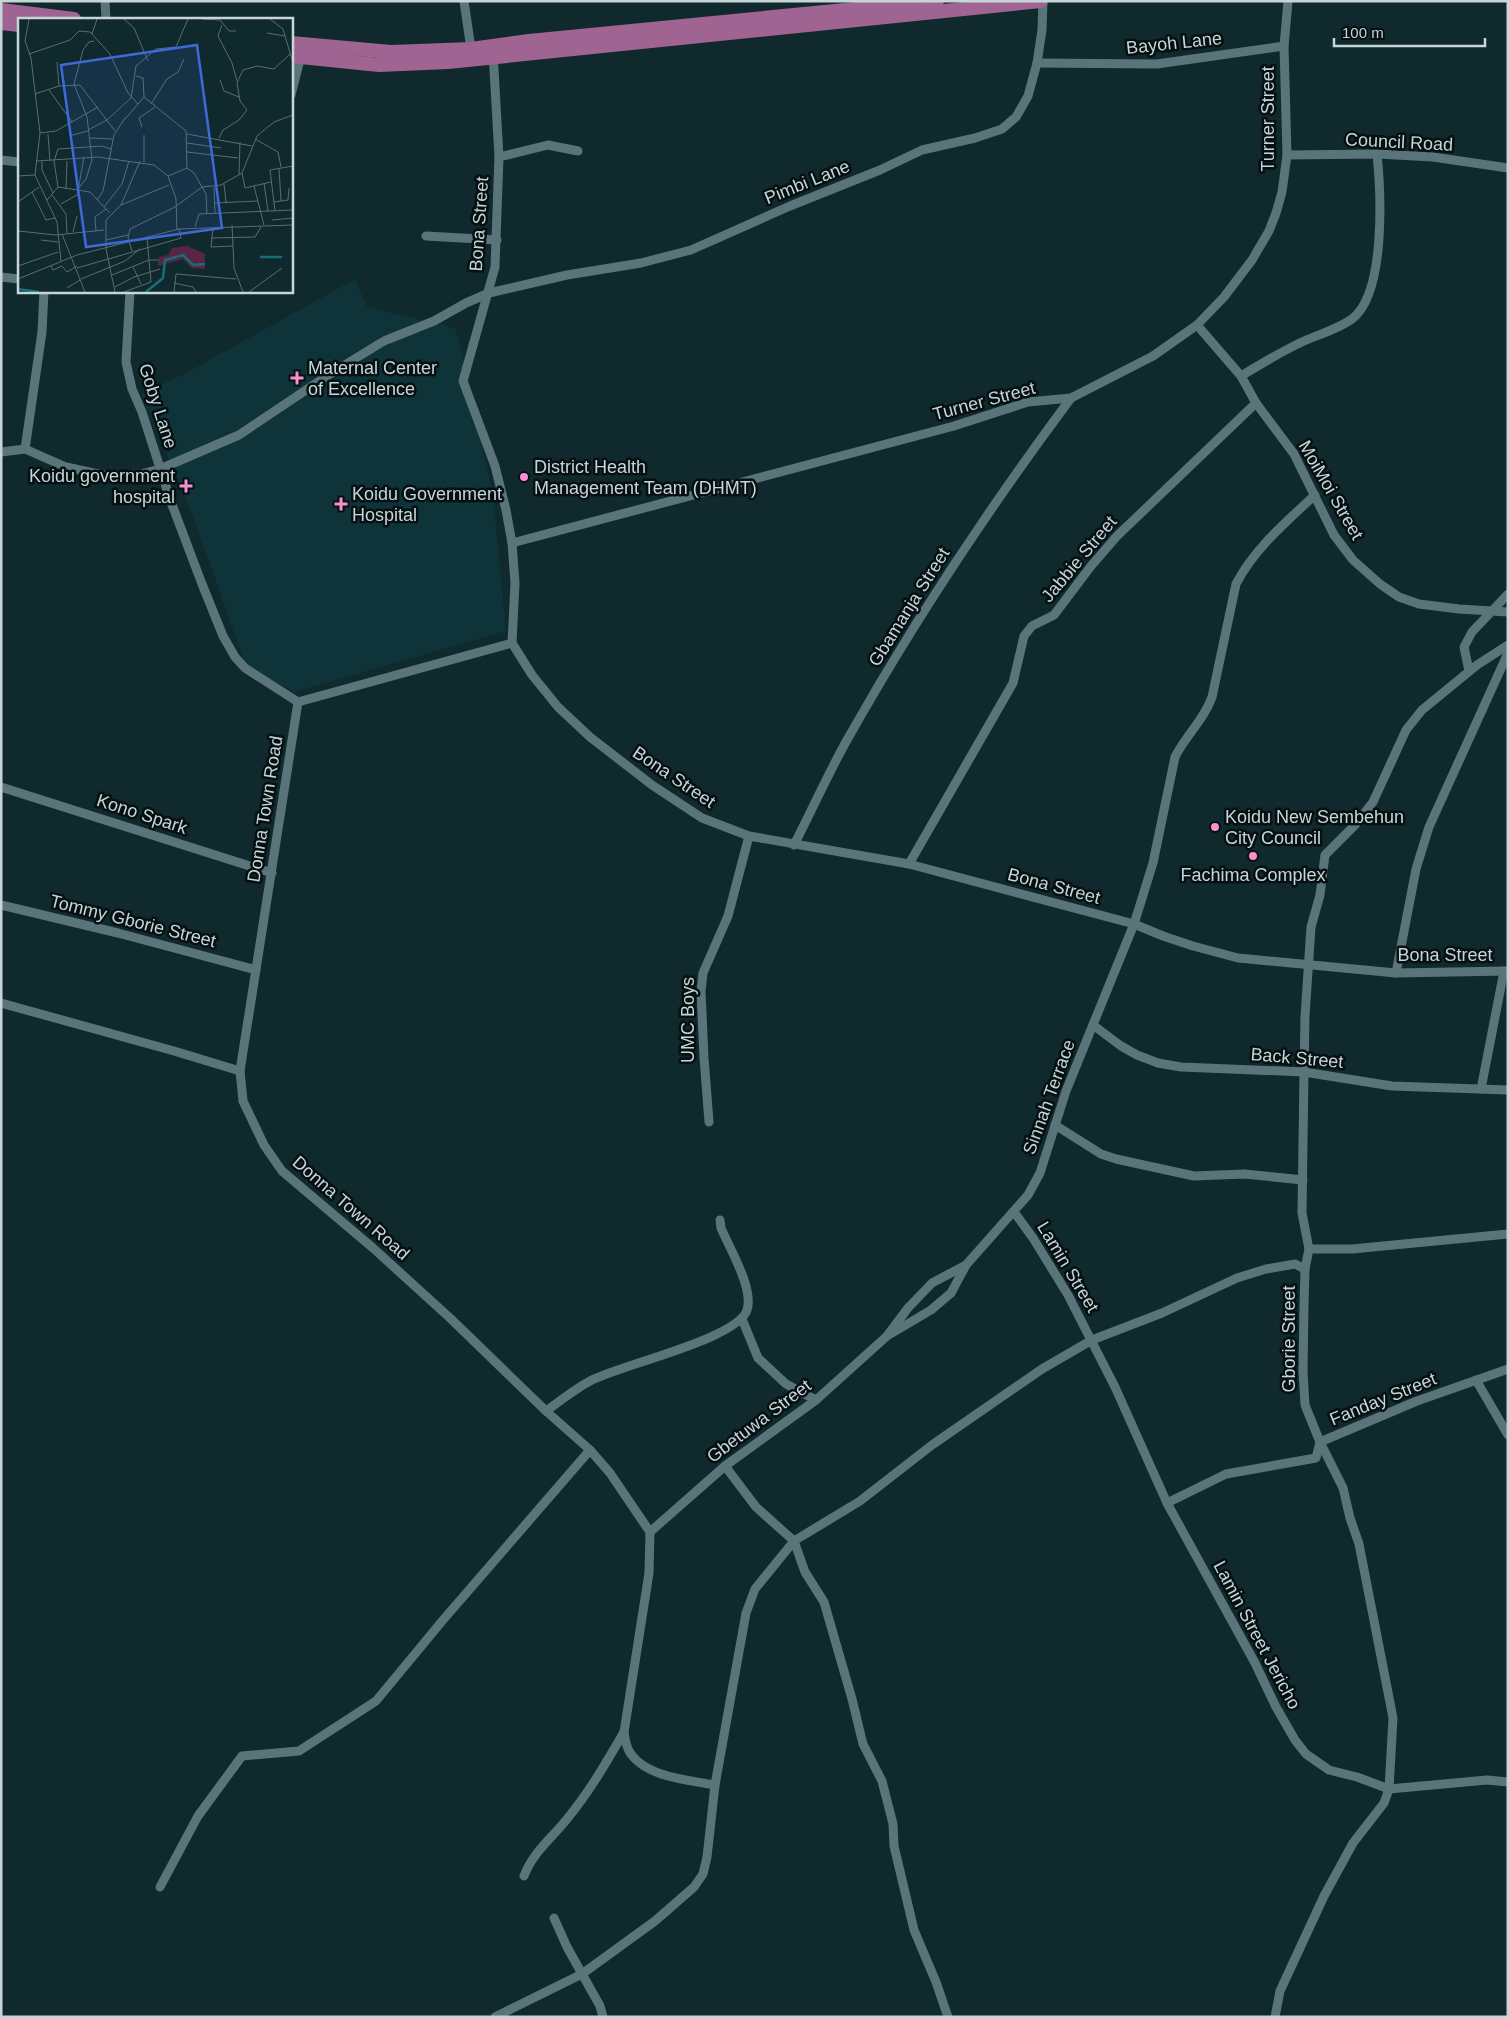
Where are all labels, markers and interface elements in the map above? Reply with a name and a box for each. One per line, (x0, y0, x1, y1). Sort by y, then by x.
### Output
scale bar (1334, 15, 1485, 47)
inset map (18, 18, 292, 292)
text: 100 m (1342, 24, 1384, 41)
street label: Bayoh Lane (1125, 28, 1223, 58)
street label: Turner Street (1258, 66, 1278, 172)
street label: Council Road (1345, 129, 1453, 155)
street label: Pimbi Lane (762, 156, 852, 208)
street label: Bona Street (466, 176, 492, 272)
place label: Maternal Center of Excellence (308, 358, 437, 399)
street label: Goby Lane (135, 361, 181, 451)
marker: Maternal Center of Excellence (290, 371, 304, 385)
street label: Turner Street (931, 378, 1037, 424)
street label: MoiMoi Street (1295, 437, 1367, 543)
place label: District Health Management Team (DHMT) (534, 457, 757, 498)
place label: Koidu government hospital (29, 466, 175, 507)
marker: District Health Management Team (DHMT) (518, 471, 530, 483)
marker: Koidu government hospital (179, 479, 193, 493)
place label: Koidu Government Hospital (352, 484, 502, 525)
marker: Koidu Government Hospital (334, 497, 348, 511)
street label: Jabbie Street (1037, 512, 1121, 606)
street label: Gbamanja Street (864, 544, 954, 670)
street label: Donna Town Road (244, 734, 286, 884)
street label: Bona Street (629, 742, 719, 812)
street label: Kono Spark (94, 790, 191, 838)
place label: Koidu New Sembehun City Council (1225, 807, 1404, 848)
marker: Koidu New Sembehun City Council (1209, 821, 1221, 833)
marker: Fachima Complex (1247, 850, 1259, 862)
street label: Bona Street (1006, 864, 1102, 908)
place label: Fachima Complex (1180, 865, 1326, 885)
street label: Tommy Gborie Street (48, 891, 218, 951)
street label: Bona Street (1397, 945, 1493, 965)
street label: UMC Boys (678, 977, 698, 1063)
street label: Sinnah Terrace (1019, 1037, 1079, 1157)
street label: Back Street (1250, 1044, 1344, 1072)
street label: Donna Town Road (289, 1152, 413, 1264)
street label: Lamin Street (1033, 1218, 1103, 1316)
street label: Gborie Street (1279, 1285, 1299, 1393)
street label: Fanday Street (1327, 1369, 1439, 1429)
street label: Gbetuwa Street (703, 1375, 815, 1467)
street label: Lamin Street Jericho (1209, 1557, 1305, 1713)

